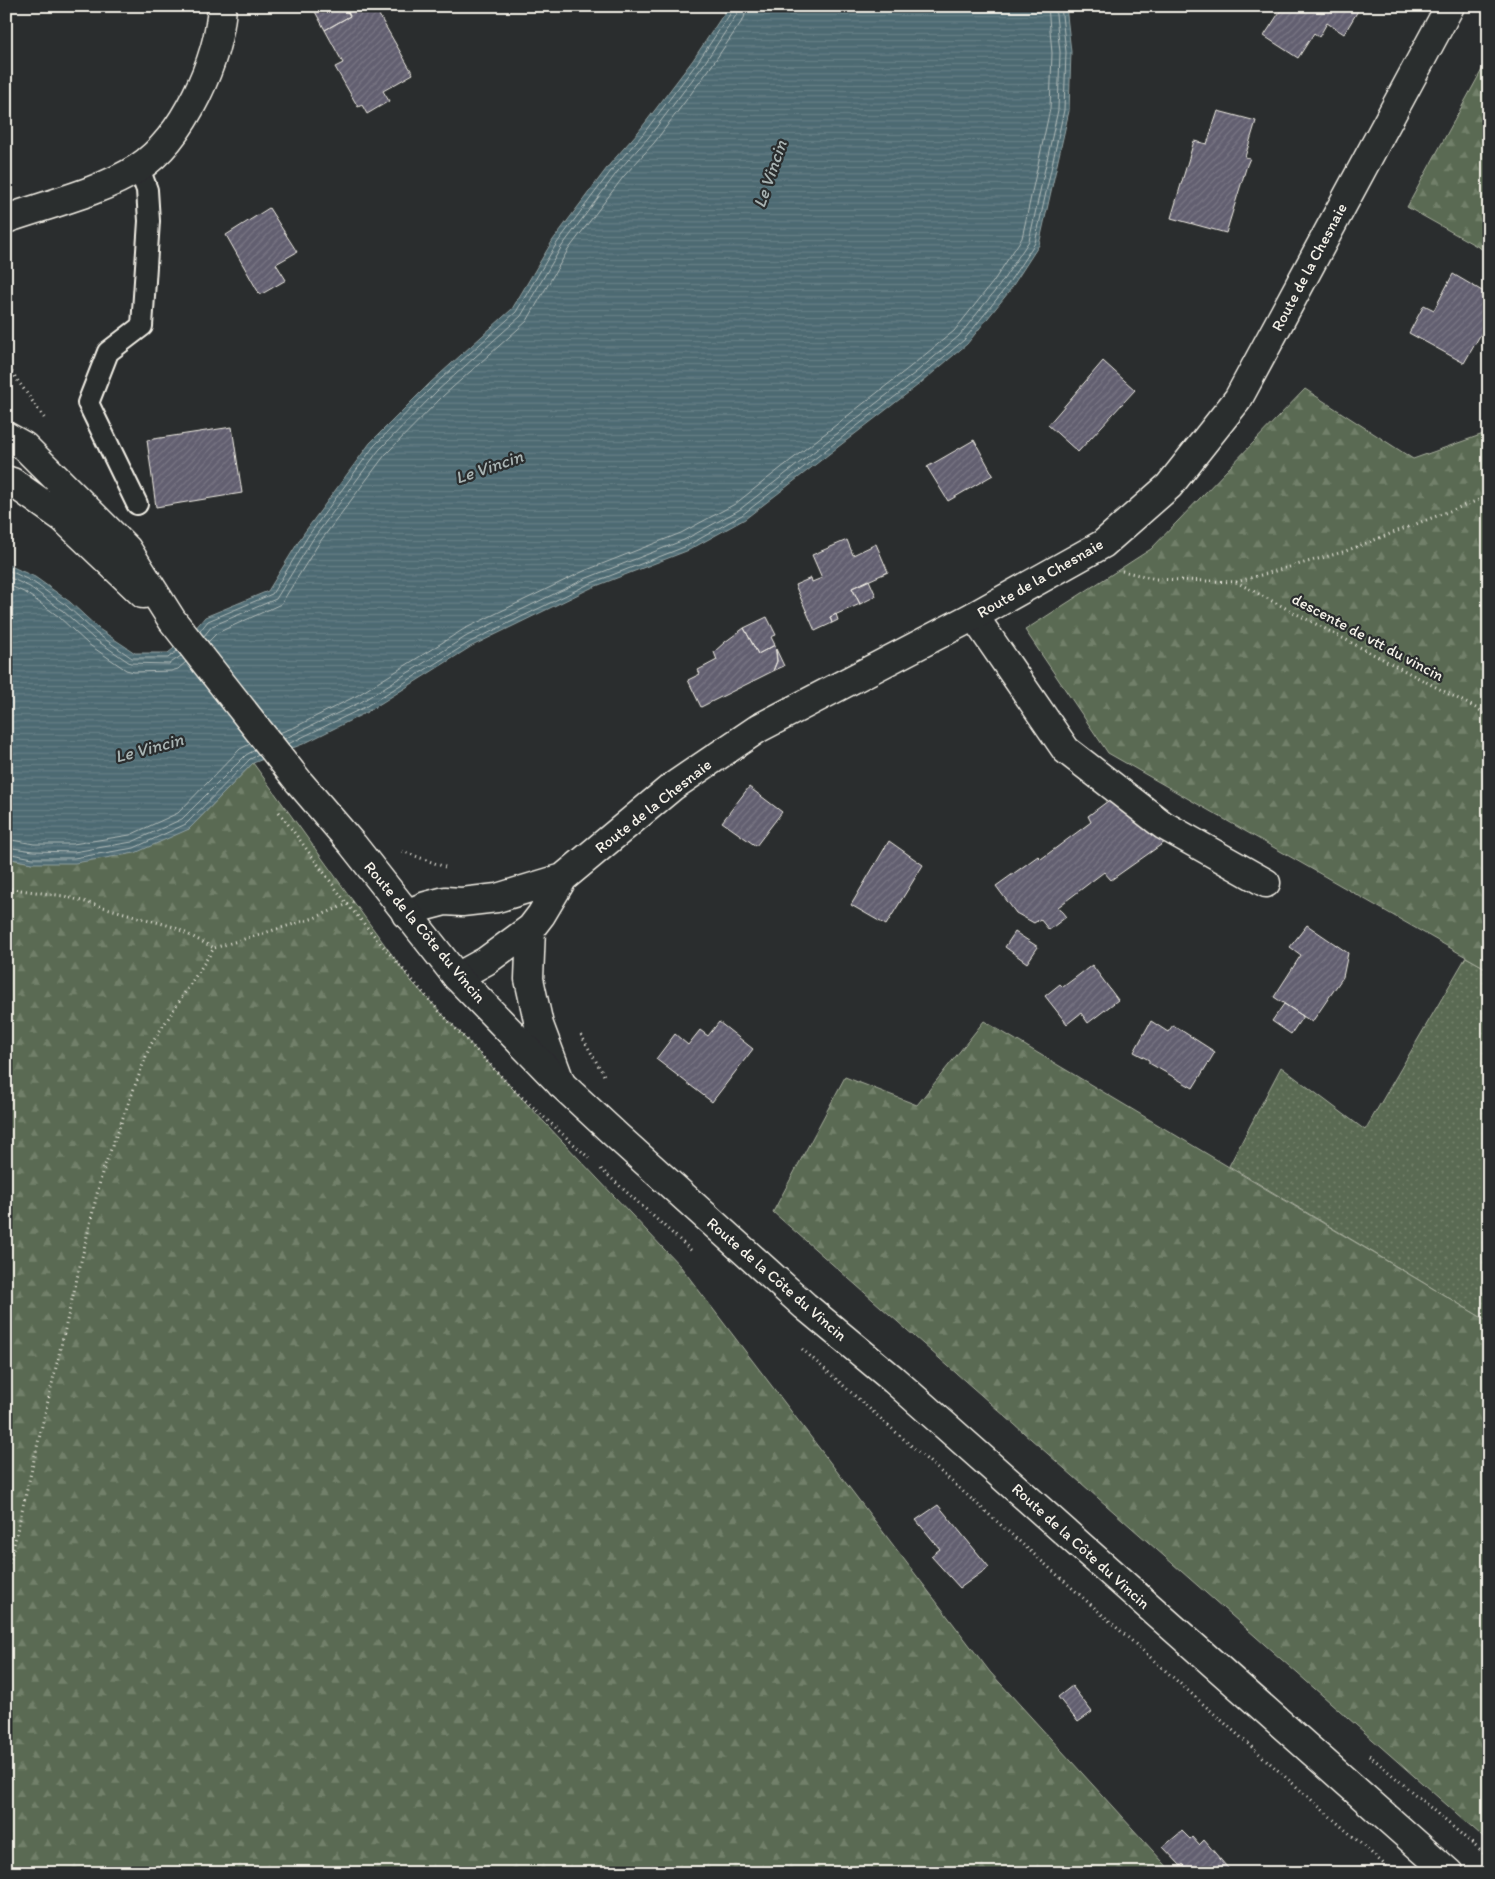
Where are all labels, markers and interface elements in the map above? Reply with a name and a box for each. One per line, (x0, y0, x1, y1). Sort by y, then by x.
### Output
water label: Le Vincin (748, 137, 792, 211)
street label: Route de la Chesnaie (1267, 199, 1351, 334)
water label: Le Vincin (452, 445, 526, 489)
street label: Route de la Chesnaie (974, 534, 1107, 622)
street label: descente de vtt du vincin (1289, 589, 1447, 685)
water label: Le Vincin (112, 728, 186, 768)
street label: Route de la Chesnaie (591, 754, 715, 857)
street label: Route de la Côte du Vincin (360, 857, 490, 1007)
street label: Route de la Côte du Vincin (703, 1213, 851, 1345)
street label: Route de la Côte du Vincin (1008, 1479, 1154, 1613)

